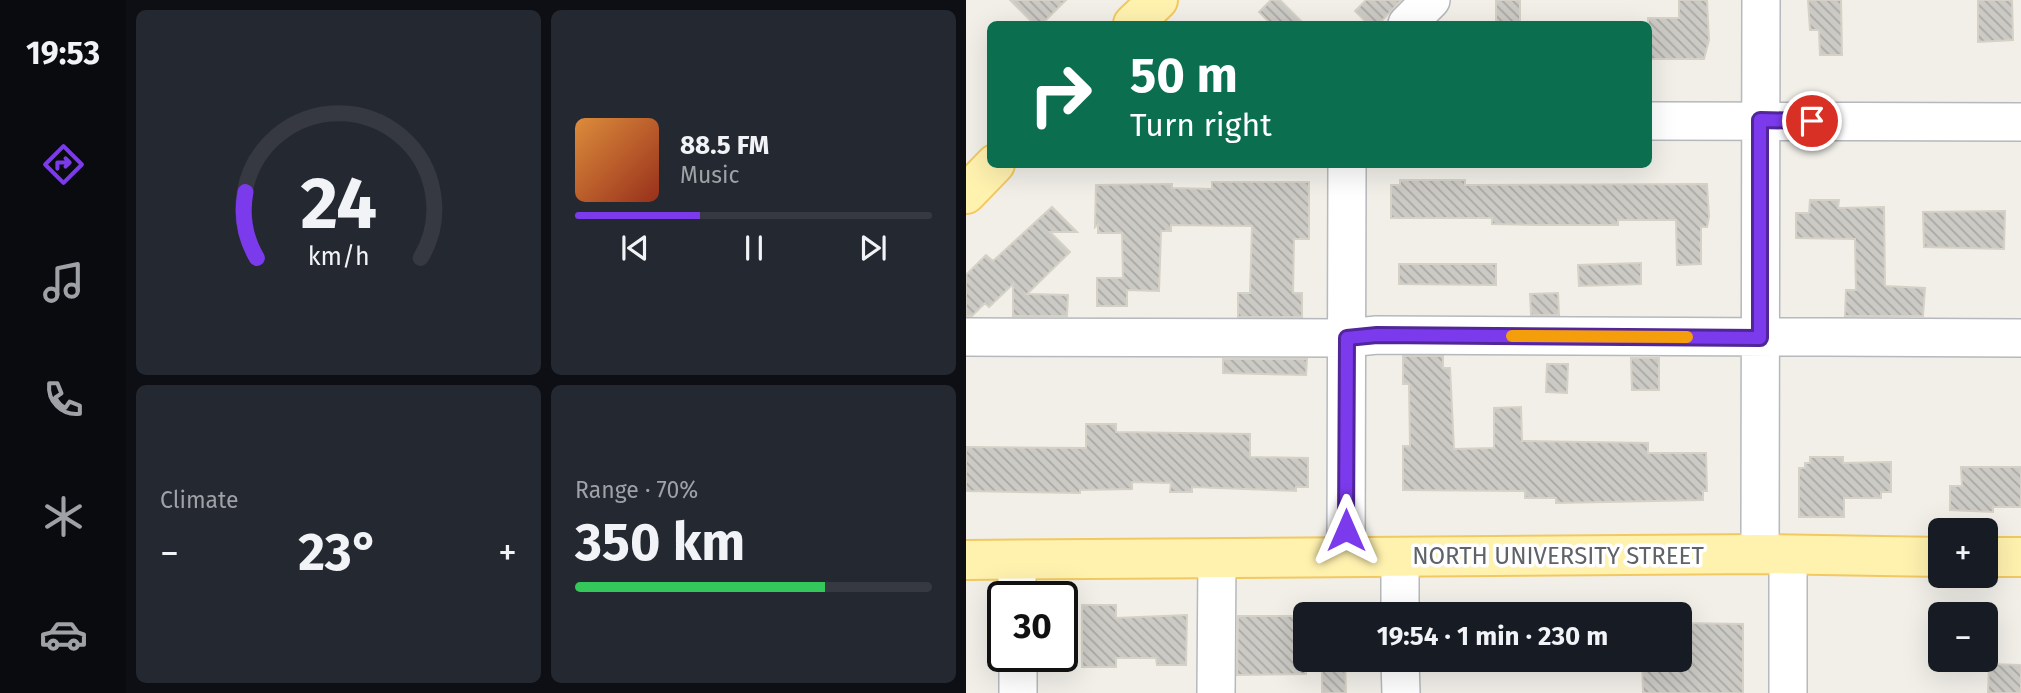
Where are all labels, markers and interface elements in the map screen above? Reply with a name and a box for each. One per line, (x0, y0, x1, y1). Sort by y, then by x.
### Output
text: 19:53 (26, 34, 100, 72)
text: 50 m (1130, 46, 1238, 105)
icon: right (1015, 49, 1106, 140)
pin (1782, 91, 1842, 151)
icon: arrive (1793, 102, 1831, 140)
text: Turn right (1130, 106, 1272, 144)
text: 88.5 FM (680, 130, 769, 161)
icon: directions (39, 140, 88, 189)
text: 24 (300, 161, 377, 248)
text: Music (680, 161, 740, 189)
icon: previous (616, 229, 654, 267)
icon: pause (735, 229, 773, 267)
icon: next (854, 229, 892, 267)
text: km/h (308, 242, 369, 272)
icon: music (39, 258, 88, 307)
icon: phone (39, 375, 88, 424)
text: Range · 70% (575, 476, 698, 504)
text: Climate (160, 486, 239, 514)
icon: climate (39, 492, 88, 541)
position arrow (1309, 493, 1383, 567)
text: 350 km (575, 511, 745, 574)
map controls (1928, 518, 1998, 672)
button: + (1928, 518, 1998, 588)
text: 23° (298, 521, 379, 584)
text: − (160, 530, 179, 576)
text: + (498, 530, 517, 576)
street label: NORTH UNIVERSITY STREET (1412, 542, 1704, 570)
speed limit sign: 30 (987, 581, 1078, 672)
button: − (1928, 602, 1998, 672)
icon: car (39, 610, 88, 659)
text: 19:54 · 1 min · 230 m (1377, 621, 1608, 652)

